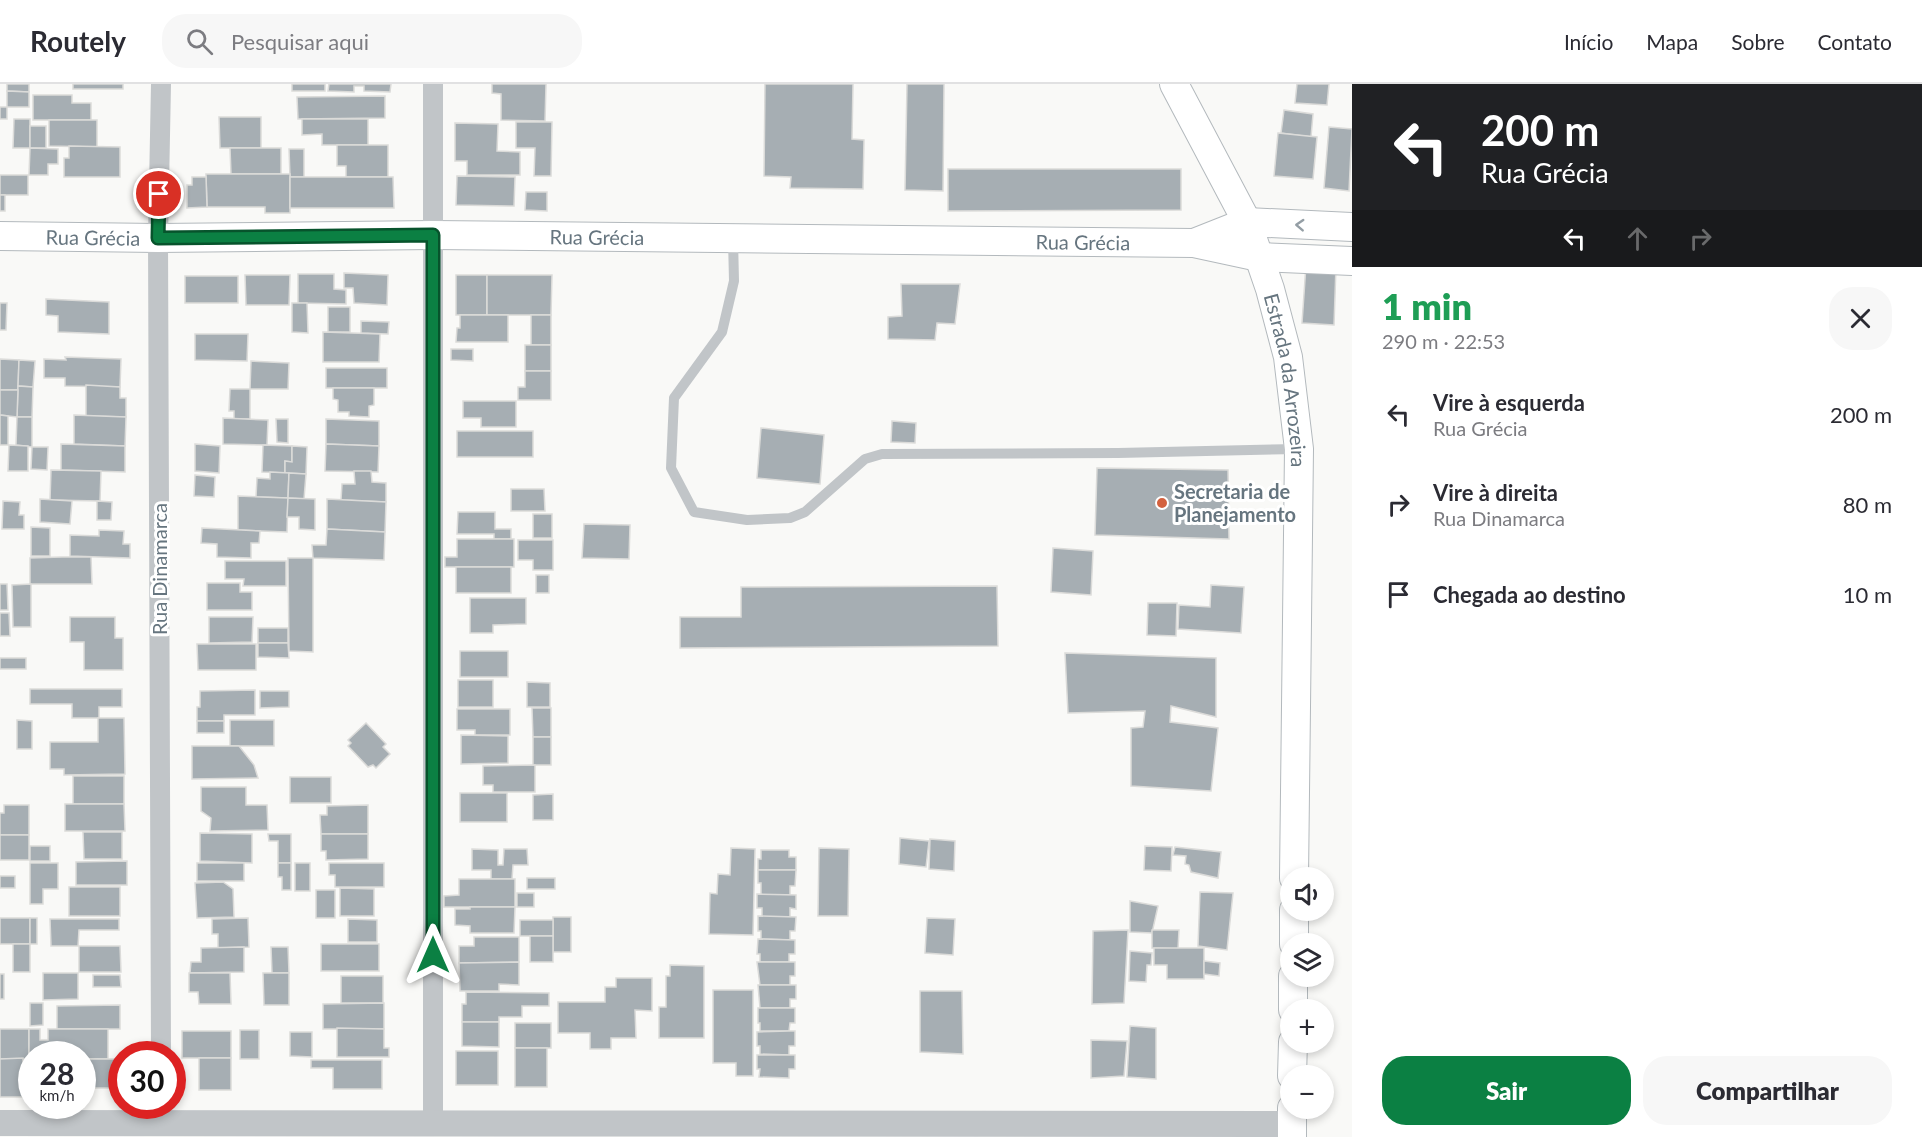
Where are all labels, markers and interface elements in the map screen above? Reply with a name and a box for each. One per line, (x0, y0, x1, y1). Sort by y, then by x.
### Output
search box (162, 14, 582, 68)
text: Routely (30, 24, 126, 58)
icon: search (183, 25, 216, 58)
text: Pesquisar aqui (231, 28, 369, 55)
text: Início (1564, 29, 1613, 54)
text: Mapa (1646, 29, 1698, 54)
text: Sobre (1731, 29, 1784, 54)
text: Contato (1817, 29, 1892, 54)
text: 200 m (1481, 105, 1599, 155)
icon: left (1382, 108, 1460, 186)
text: Rua Grécia (1481, 156, 1609, 189)
pin (133, 168, 184, 219)
icon: arrive (142, 177, 175, 210)
one-way arrow (1295, 218, 1304, 231)
icon: left (1558, 222, 1591, 255)
icon: ahead (1621, 222, 1654, 255)
icon: right (1684, 222, 1717, 255)
street label: Rua Grécia (550, 224, 644, 249)
street label: Rua Grécia (46, 225, 140, 250)
street label: Rua Grécia (1036, 229, 1130, 254)
text: 1 min (1382, 284, 1472, 328)
button: close (1829, 287, 1892, 350)
street label: Estrada da Arrozeira (1260, 291, 1311, 467)
text: 290 m · 22:53 (1382, 329, 1505, 353)
text: Vire à esquerda (1433, 389, 1585, 416)
icon: left (1382, 398, 1415, 431)
text: 200 m (1830, 401, 1892, 428)
text: Rua Grécia (1433, 416, 1528, 440)
place label: Secretaria de Planejamento (1174, 479, 1296, 526)
text: Vire à direita (1433, 479, 1558, 506)
icon: right (1382, 488, 1415, 521)
text: 80 m (1843, 491, 1892, 518)
marker: Secretaria de Planejamento (1155, 496, 1169, 510)
street label: Rua Dinamarca (147, 503, 171, 635)
text: Rua Dinamarca (1433, 506, 1565, 530)
icon: arrive (1382, 578, 1415, 611)
text: Chegada ao destino (1433, 581, 1626, 608)
text: 10 m (1843, 581, 1892, 608)
map controls (1280, 867, 1334, 1119)
button: sound (1280, 867, 1334, 921)
position arrow (401, 923, 465, 987)
button: layers (1280, 933, 1334, 987)
button: + (1280, 999, 1334, 1053)
speed limit sign: 30 (108, 1041, 186, 1119)
text: 28 (40, 1055, 74, 1091)
button: Sair (1382, 1056, 1631, 1125)
button: Compartilhar (1643, 1056, 1892, 1125)
button: − (1280, 1065, 1334, 1119)
text: km/h (39, 1086, 75, 1104)

